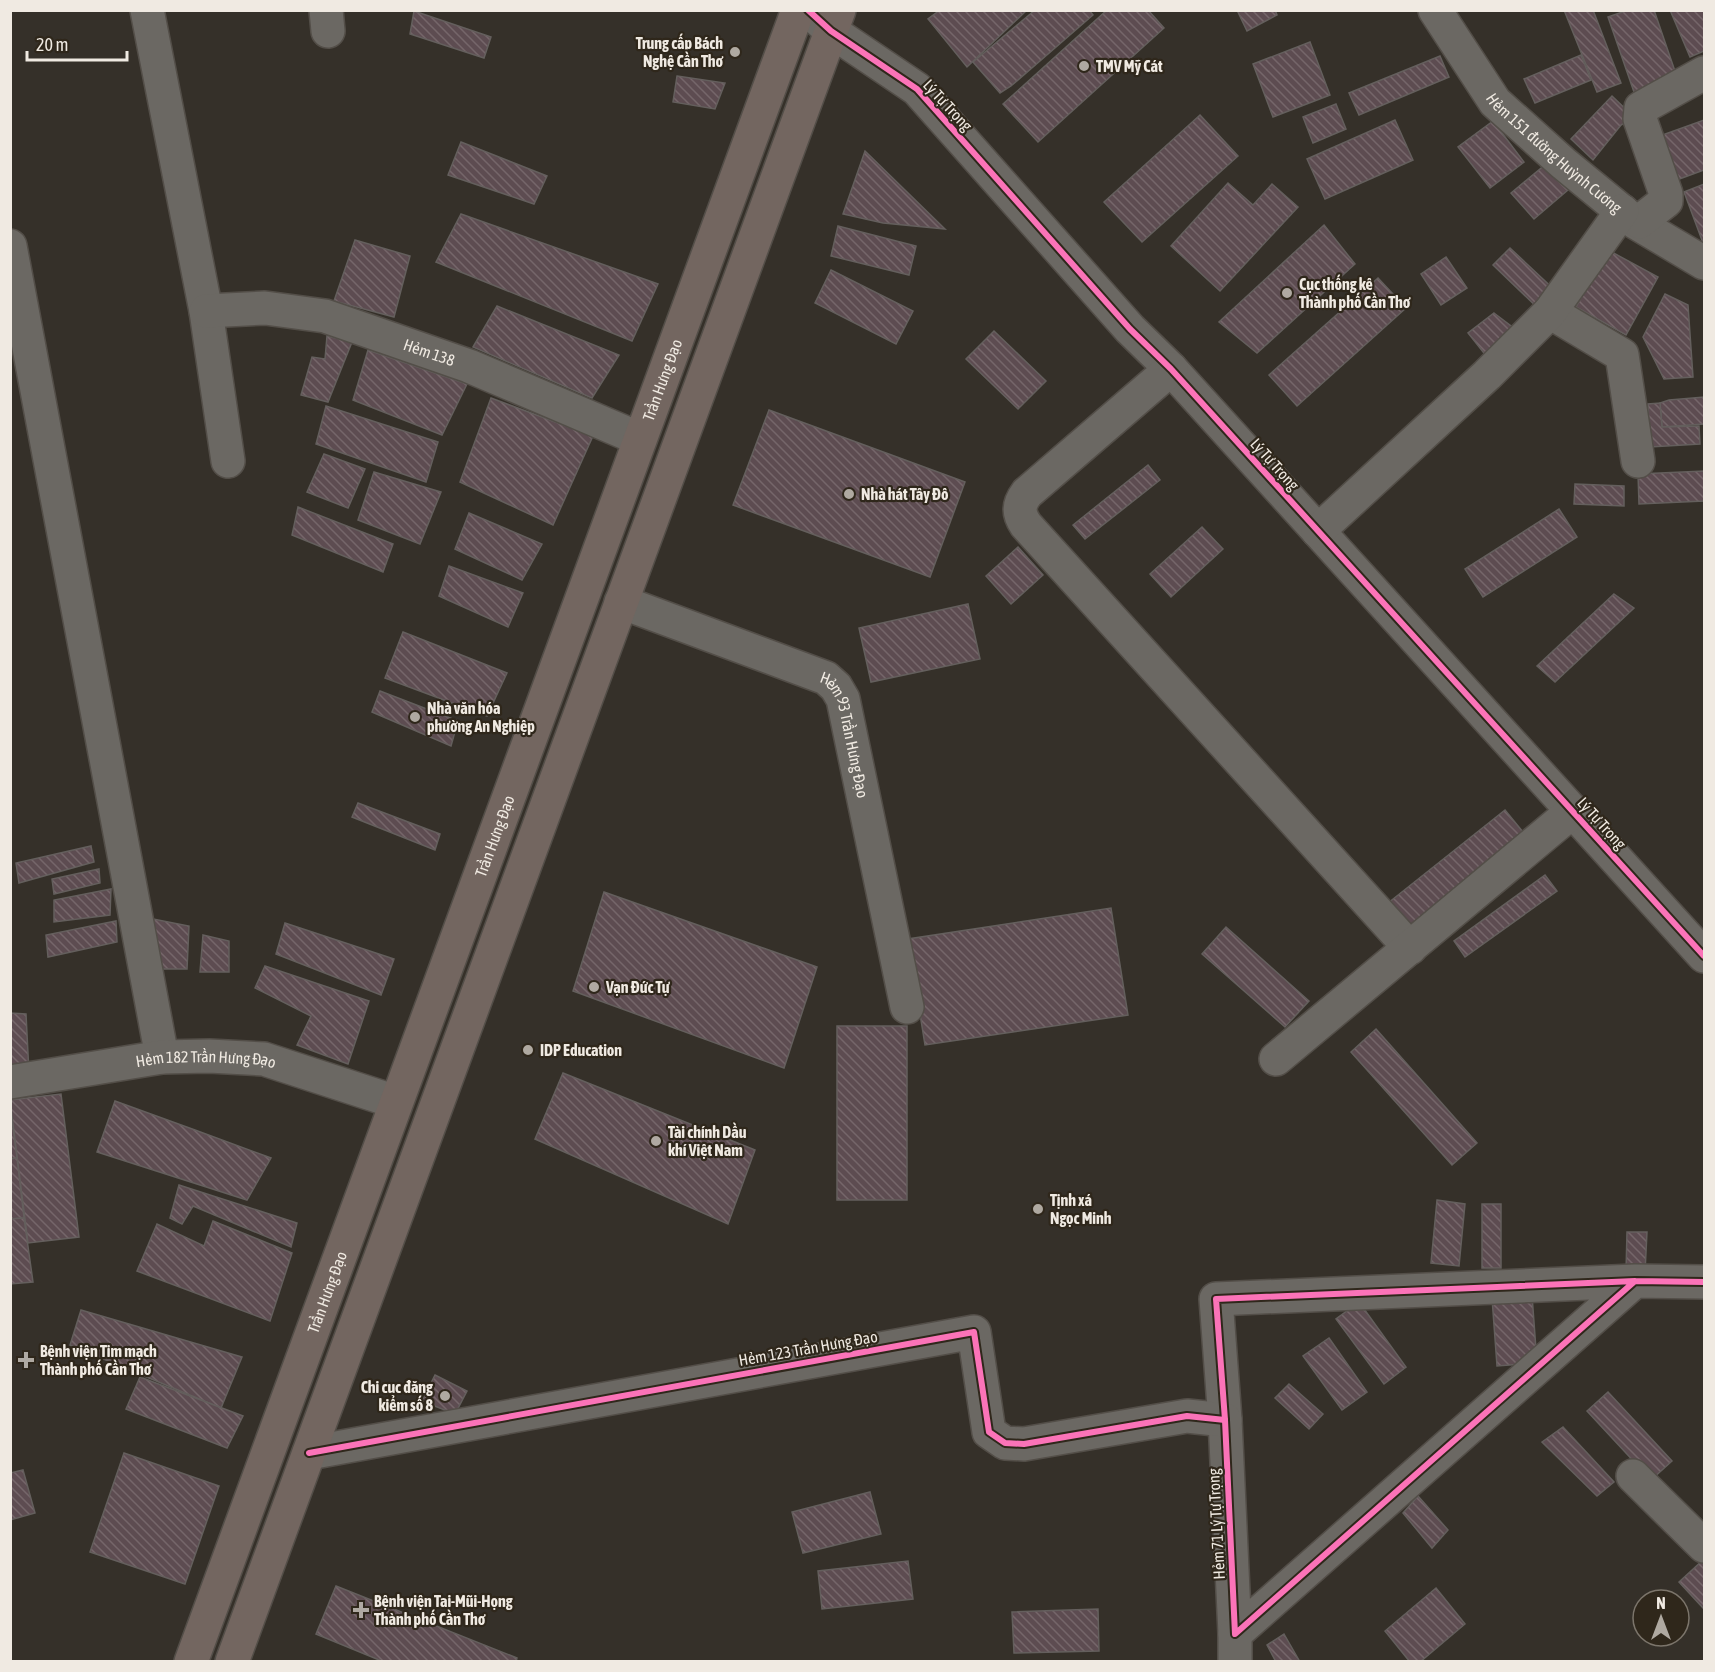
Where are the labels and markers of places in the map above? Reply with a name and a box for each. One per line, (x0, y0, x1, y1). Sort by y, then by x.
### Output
place label: Trung cấp Bách Nghệ Cần Thơ (636, 33, 723, 70)
marker: Trung cấp Bách Nghệ Cần Thơ (728, 45, 742, 59)
place label: TMV Mỹ Cát (1096, 57, 1163, 75)
marker: TMV Mỹ Cát (1077, 59, 1091, 73)
place label: Cục thống kê Thành phố Cần Thơ (1299, 274, 1411, 311)
marker: Cục thống kê Thành phố Cần Thơ (1280, 286, 1294, 300)
place label: Nhà hát Tây Đô (861, 485, 949, 503)
marker: Nhà hát Tây Đô (842, 487, 856, 501)
place label: Nhà văn hóa phường An Nghiệp (427, 699, 535, 735)
marker: Nhà văn hóa phường An Nghiệp (408, 710, 422, 724)
place label: Vạn Đức Tự (605, 978, 671, 996)
marker: Vạn Đức Tự (587, 980, 601, 994)
place label: IDP Education (540, 1041, 622, 1059)
marker: IDP Education (521, 1043, 535, 1057)
place label: Tài chính Dầu khí Việt Nam (668, 1122, 747, 1159)
marker: Tài chính Dầu khí Việt Nam (649, 1134, 663, 1148)
place label: Tịnh xá Ngọc Minh (1050, 1191, 1112, 1227)
marker: Tịnh xá Ngọc Minh (1031, 1202, 1045, 1216)
place label: Bệnh viện Tim mạch Thành phố Cần Thơ (40, 1342, 157, 1378)
marker: Bệnh viện Tim mạch Thành phố Cần Thơ (17, 1351, 35, 1369)
place label: Chi cục đăng kiểm số 8 (361, 1378, 433, 1414)
marker: Chi cục đăng kiểm số 8 (438, 1389, 452, 1403)
place label: Bệnh viện Tai-Mũi-Họng Thành phố Cần Thơ (374, 1592, 513, 1628)
marker: Bệnh viện Tai-Mũi-Họng Thành phố Cần Thơ (352, 1601, 370, 1619)

